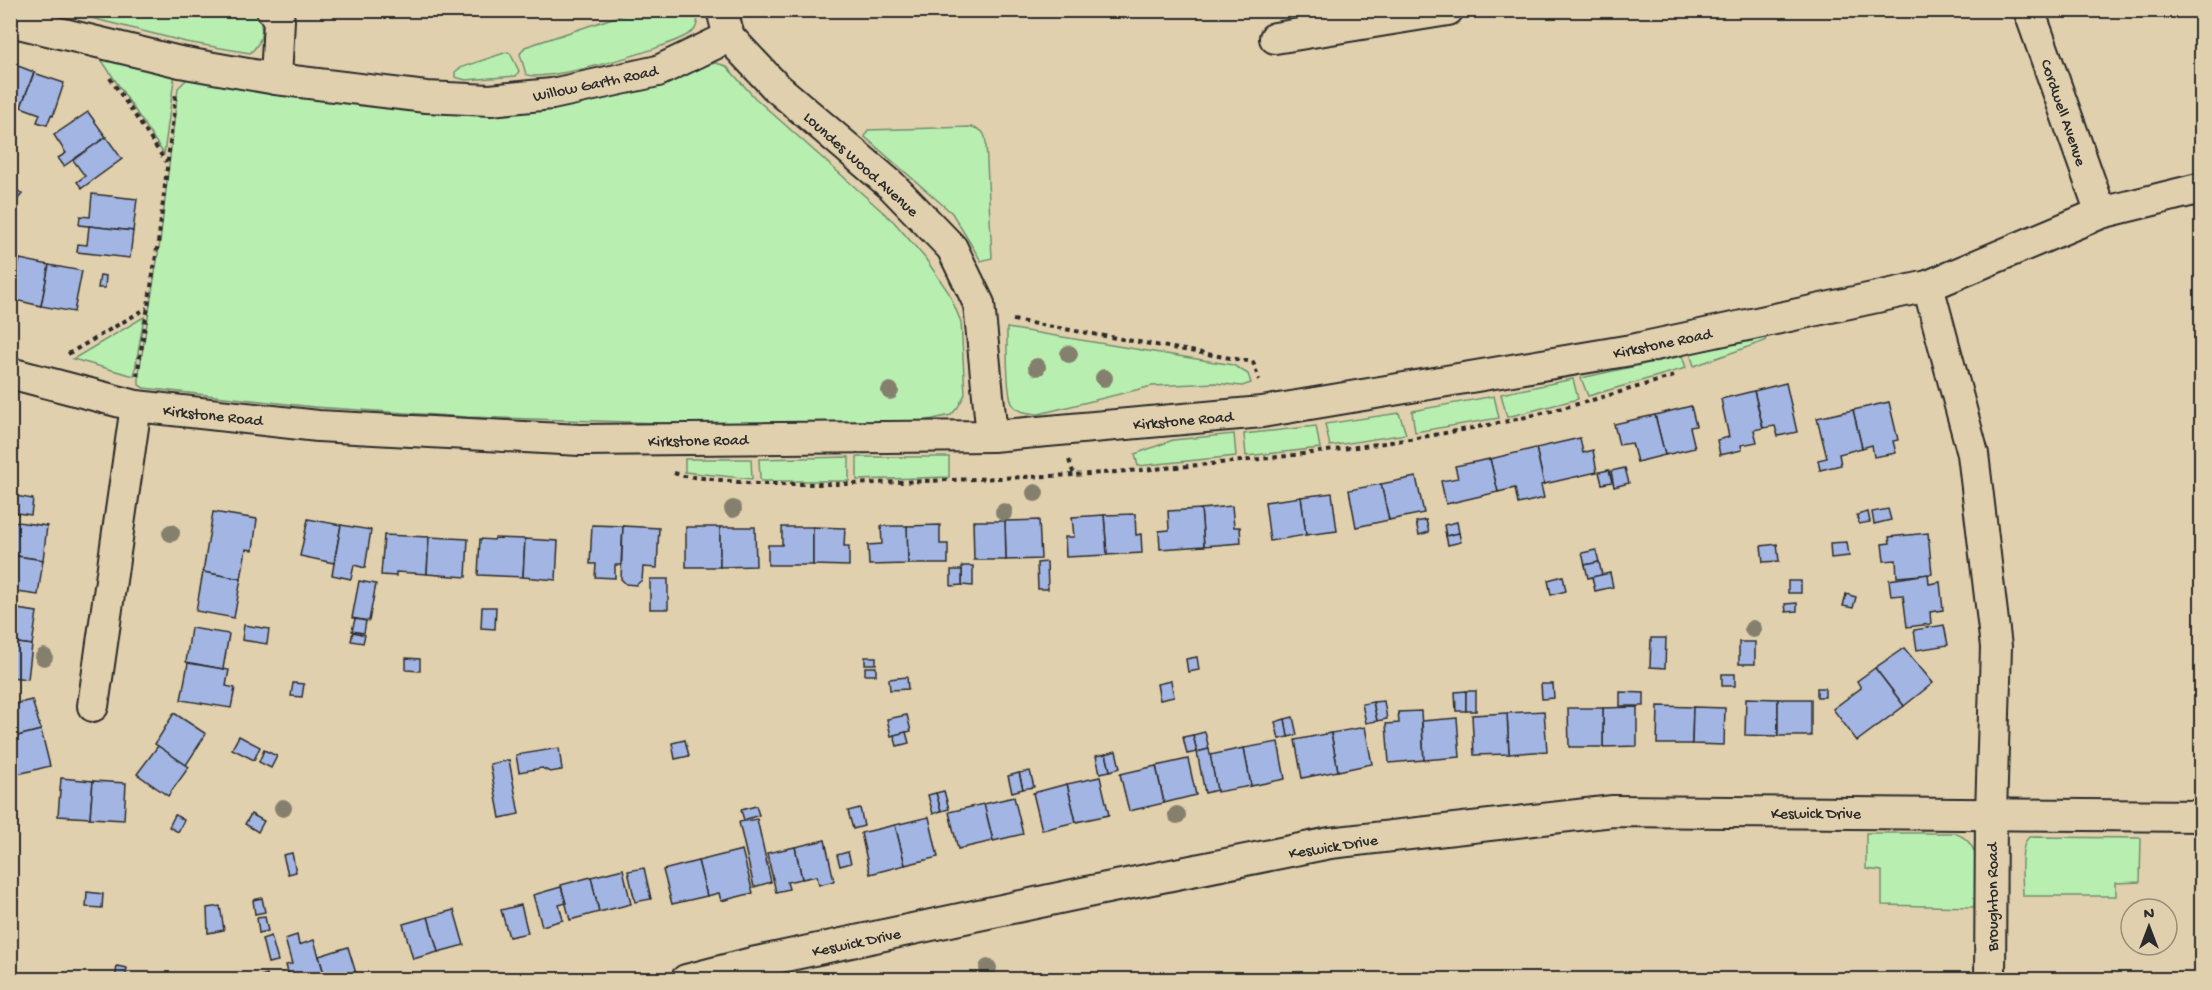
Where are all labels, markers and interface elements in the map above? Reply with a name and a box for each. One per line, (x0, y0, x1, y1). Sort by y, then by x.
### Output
street label: Cordwell Avenue (2035, 57, 2089, 170)
street label: Willow Garth Road (532, 63, 661, 108)
street label: Loundes Wood Avenue (798, 109, 922, 223)
street label: Kirkstone Road (1612, 325, 1715, 365)
street label: Kirkstone Road (162, 403, 265, 432)
street label: Kirkstone Road (1132, 409, 1236, 436)
street label: Kirkstone Road (648, 432, 750, 453)
street label: Keswick Drive (1771, 806, 1862, 825)
street label: Keswick Drive (1288, 832, 1380, 865)
street label: Broughton Road (1985, 841, 2004, 952)
north arrow (2119, 897, 2179, 957)
text: N (2144, 906, 2155, 925)
street label: Keswick Drive (811, 926, 903, 963)

